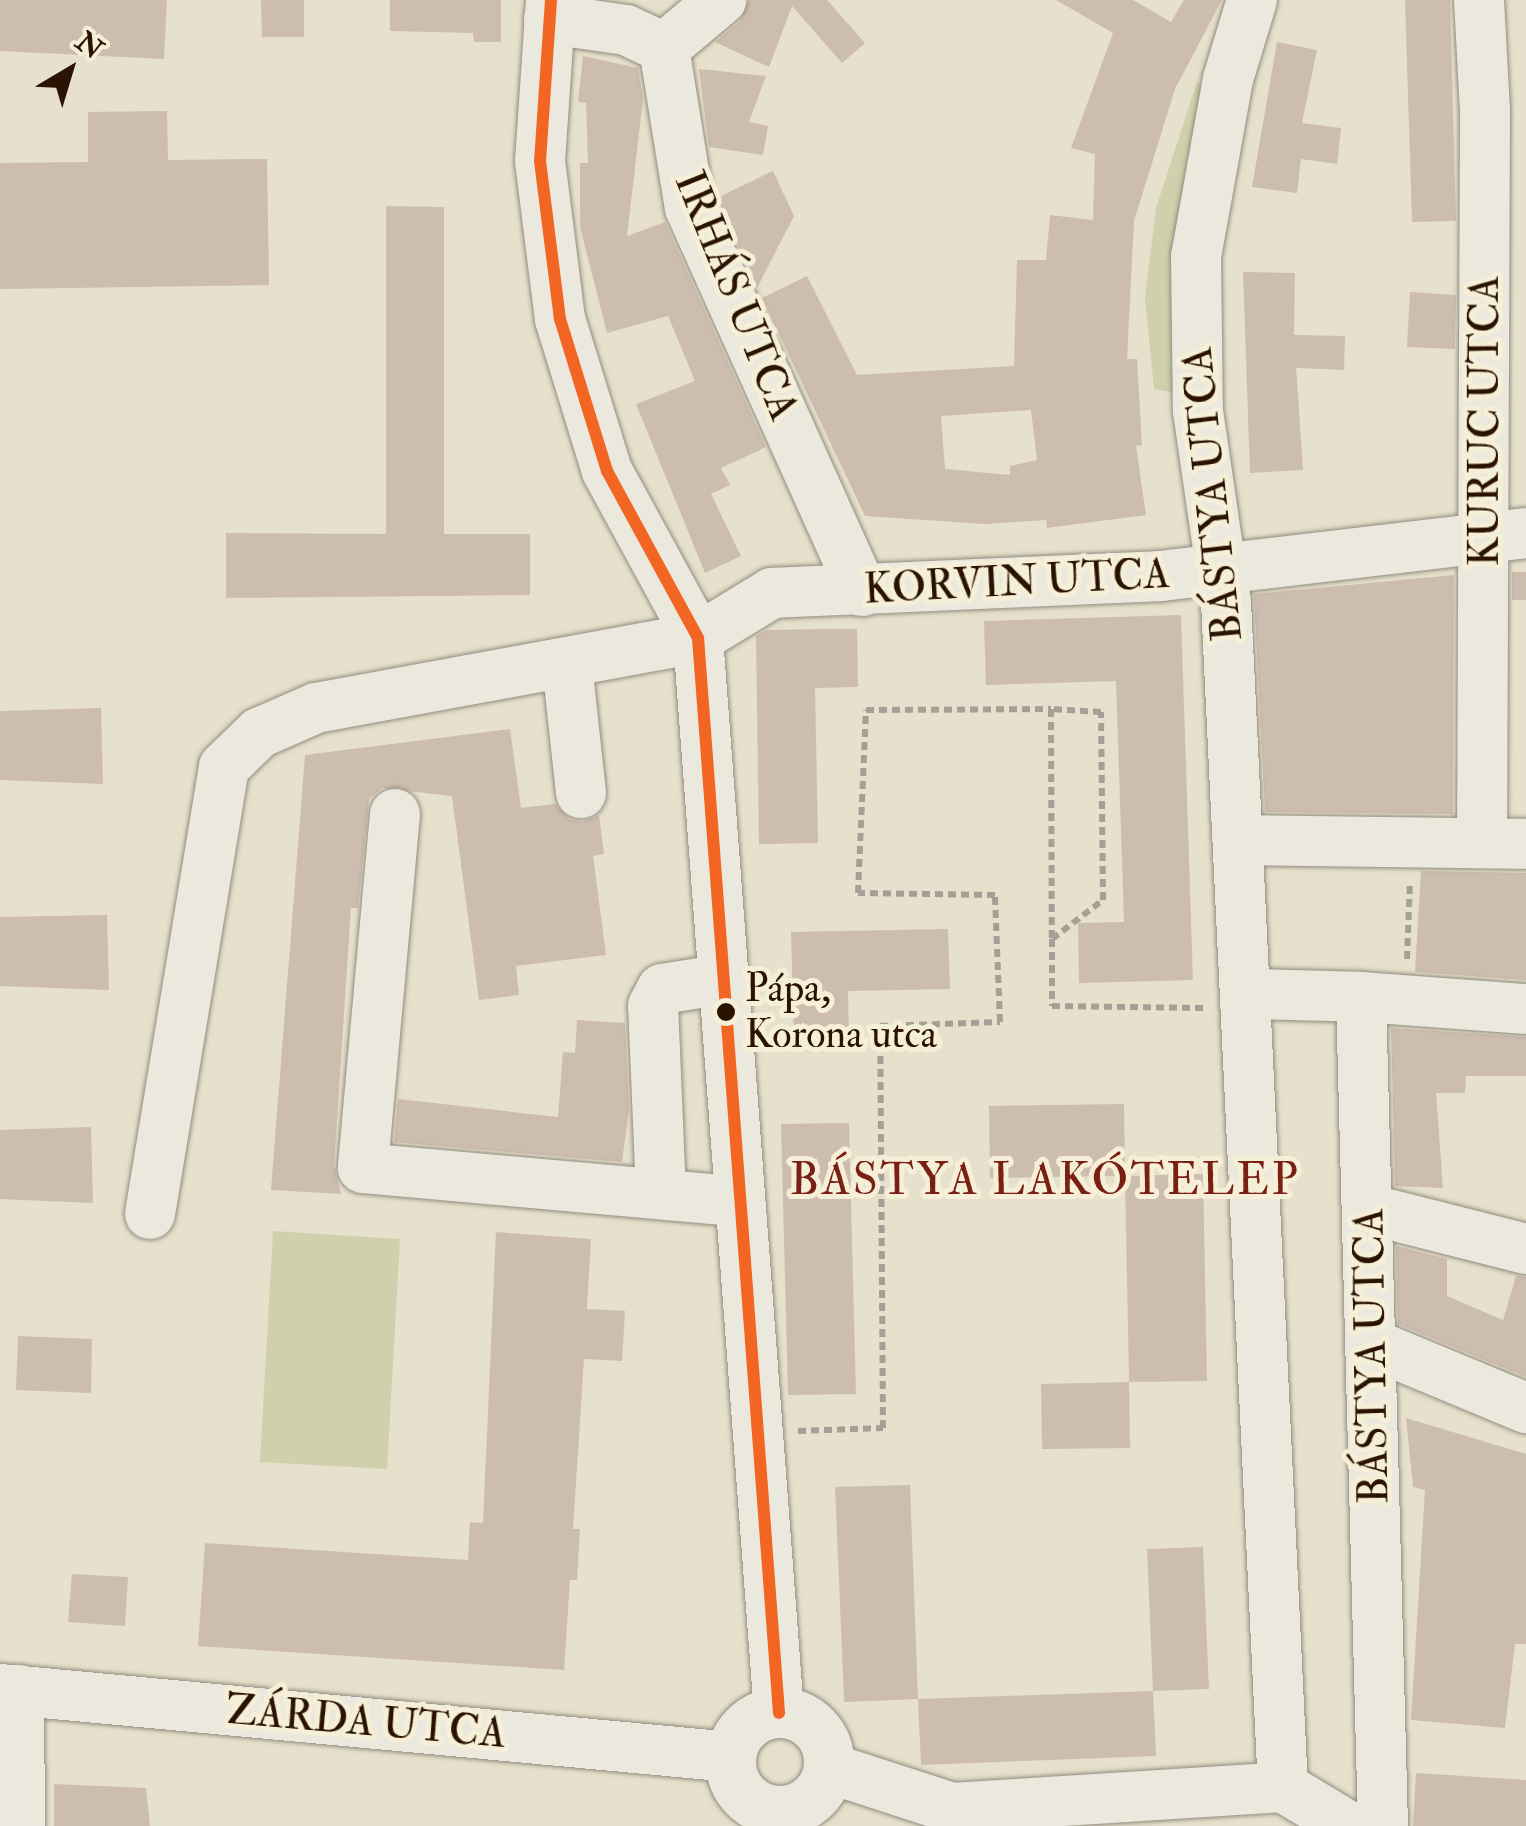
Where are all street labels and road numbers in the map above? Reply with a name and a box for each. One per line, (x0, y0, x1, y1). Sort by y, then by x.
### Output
street label: IRHÁS UTCA (663, 164, 809, 428)
street label: KURUC UTCA (1460, 275, 1510, 567)
street label: BÁSTYA UTCA (1172, 344, 1254, 644)
street label: KORVIN UTCA (863, 549, 1171, 615)
street label: BÁSTYA UTCA (1344, 1207, 1400, 1505)
street label: ZÁRDA UTCA (224, 1685, 508, 1759)

